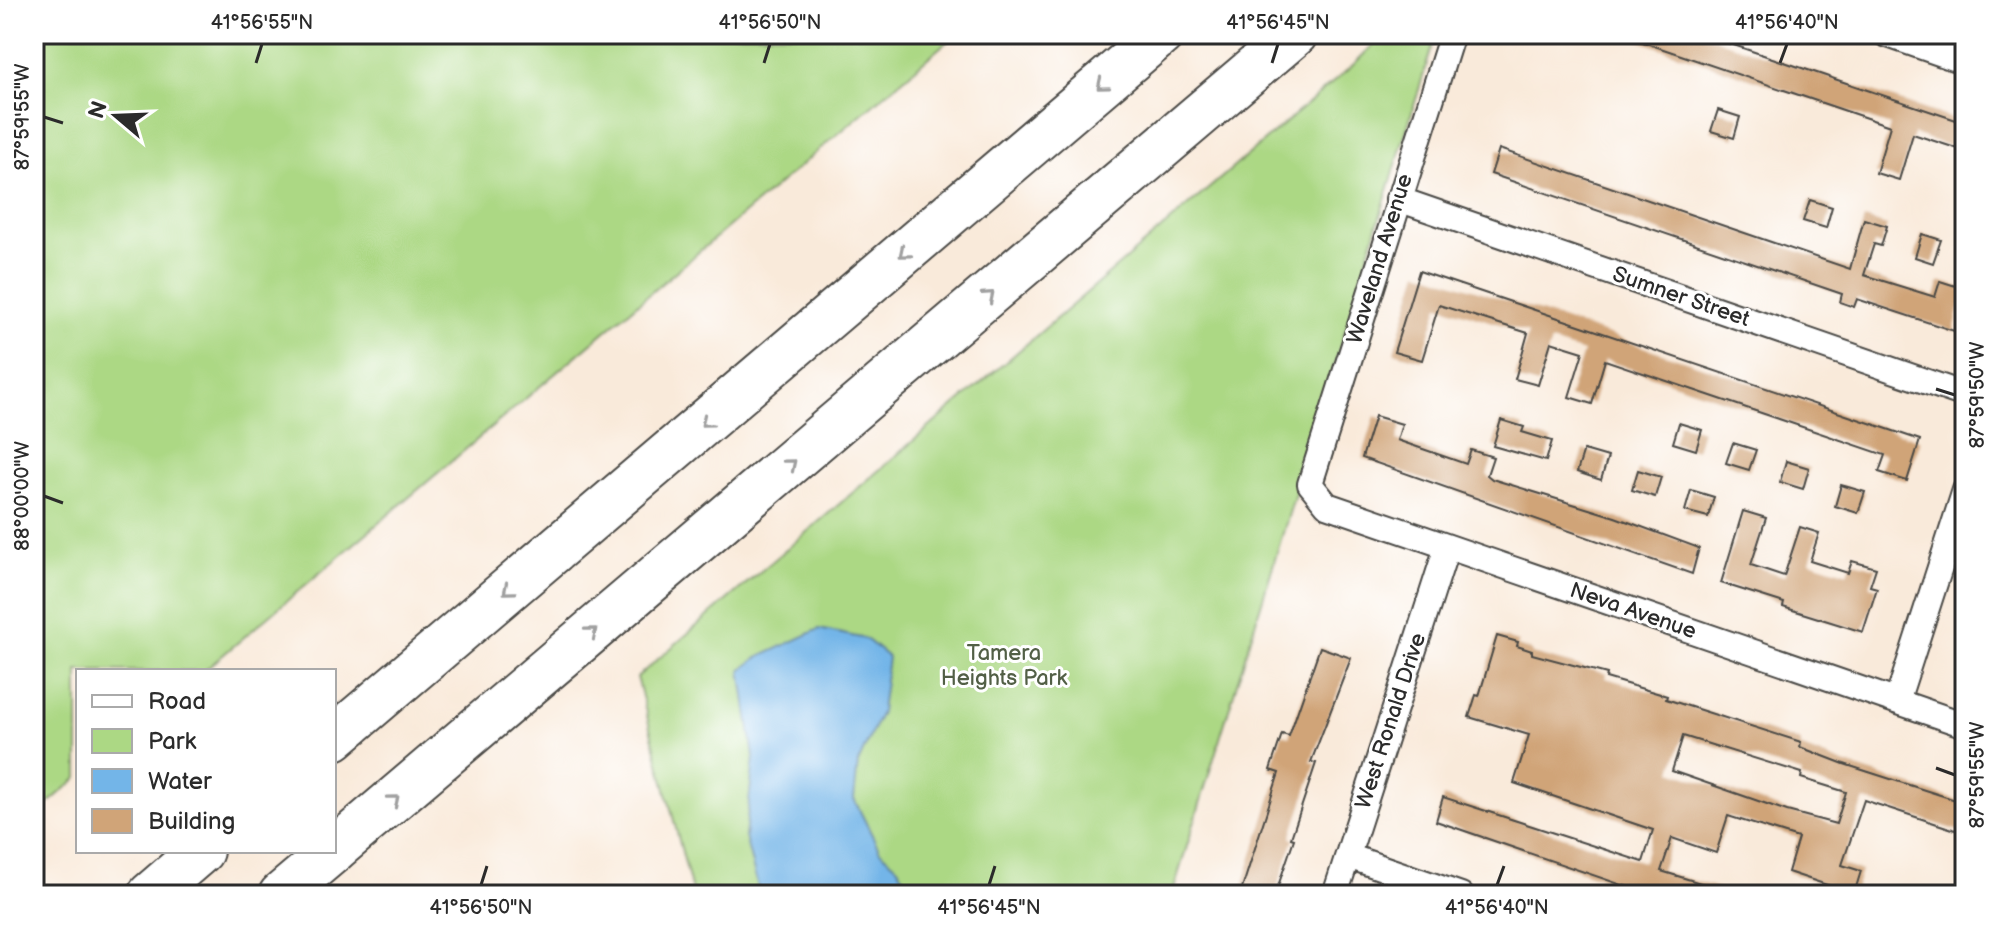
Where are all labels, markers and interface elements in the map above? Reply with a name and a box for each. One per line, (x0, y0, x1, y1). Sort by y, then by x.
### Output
text: 41°56'55"N (211, 11, 313, 35)
text: 41°56'50"N (718, 11, 822, 35)
text: 41°56'45"N (1226, 11, 1330, 35)
text: 41°56'40"N (1735, 11, 1839, 35)
text: 87°59'55"W (11, 64, 35, 170)
one-way arrow (1096, 75, 1111, 89)
north arrow (76, 76, 156, 156)
text: N (83, 98, 114, 122)
street label: Waveland Avenue (1341, 171, 1419, 347)
one-way arrow (898, 243, 913, 258)
street label: Sumner Street (1609, 261, 1753, 333)
one-way arrow (979, 291, 994, 306)
text: 87°59'50"W (1966, 341, 1990, 449)
one-way arrow (700, 412, 715, 427)
text: 88°00'00"W (11, 441, 35, 551)
one-way arrow (782, 460, 796, 474)
street label: Neva Avenue (1566, 577, 1700, 645)
one-way arrow (502, 580, 517, 595)
one-way arrow (583, 627, 598, 642)
street label: West Ronald Drive (1350, 630, 1432, 812)
park label: Tamera Heights Park (941, 640, 1068, 692)
legend (76, 669, 336, 853)
text: Road (148, 687, 206, 716)
text: 87°59'55"W (1966, 722, 1990, 828)
text: Park (148, 727, 196, 756)
text: Water (148, 767, 212, 796)
one-way arrow (384, 795, 399, 810)
text: Building (148, 807, 235, 836)
text: 41°56'50"N (429, 896, 533, 920)
text: 41°56'45"N (937, 896, 1041, 920)
text: 41°56'40"N (1445, 896, 1549, 920)

